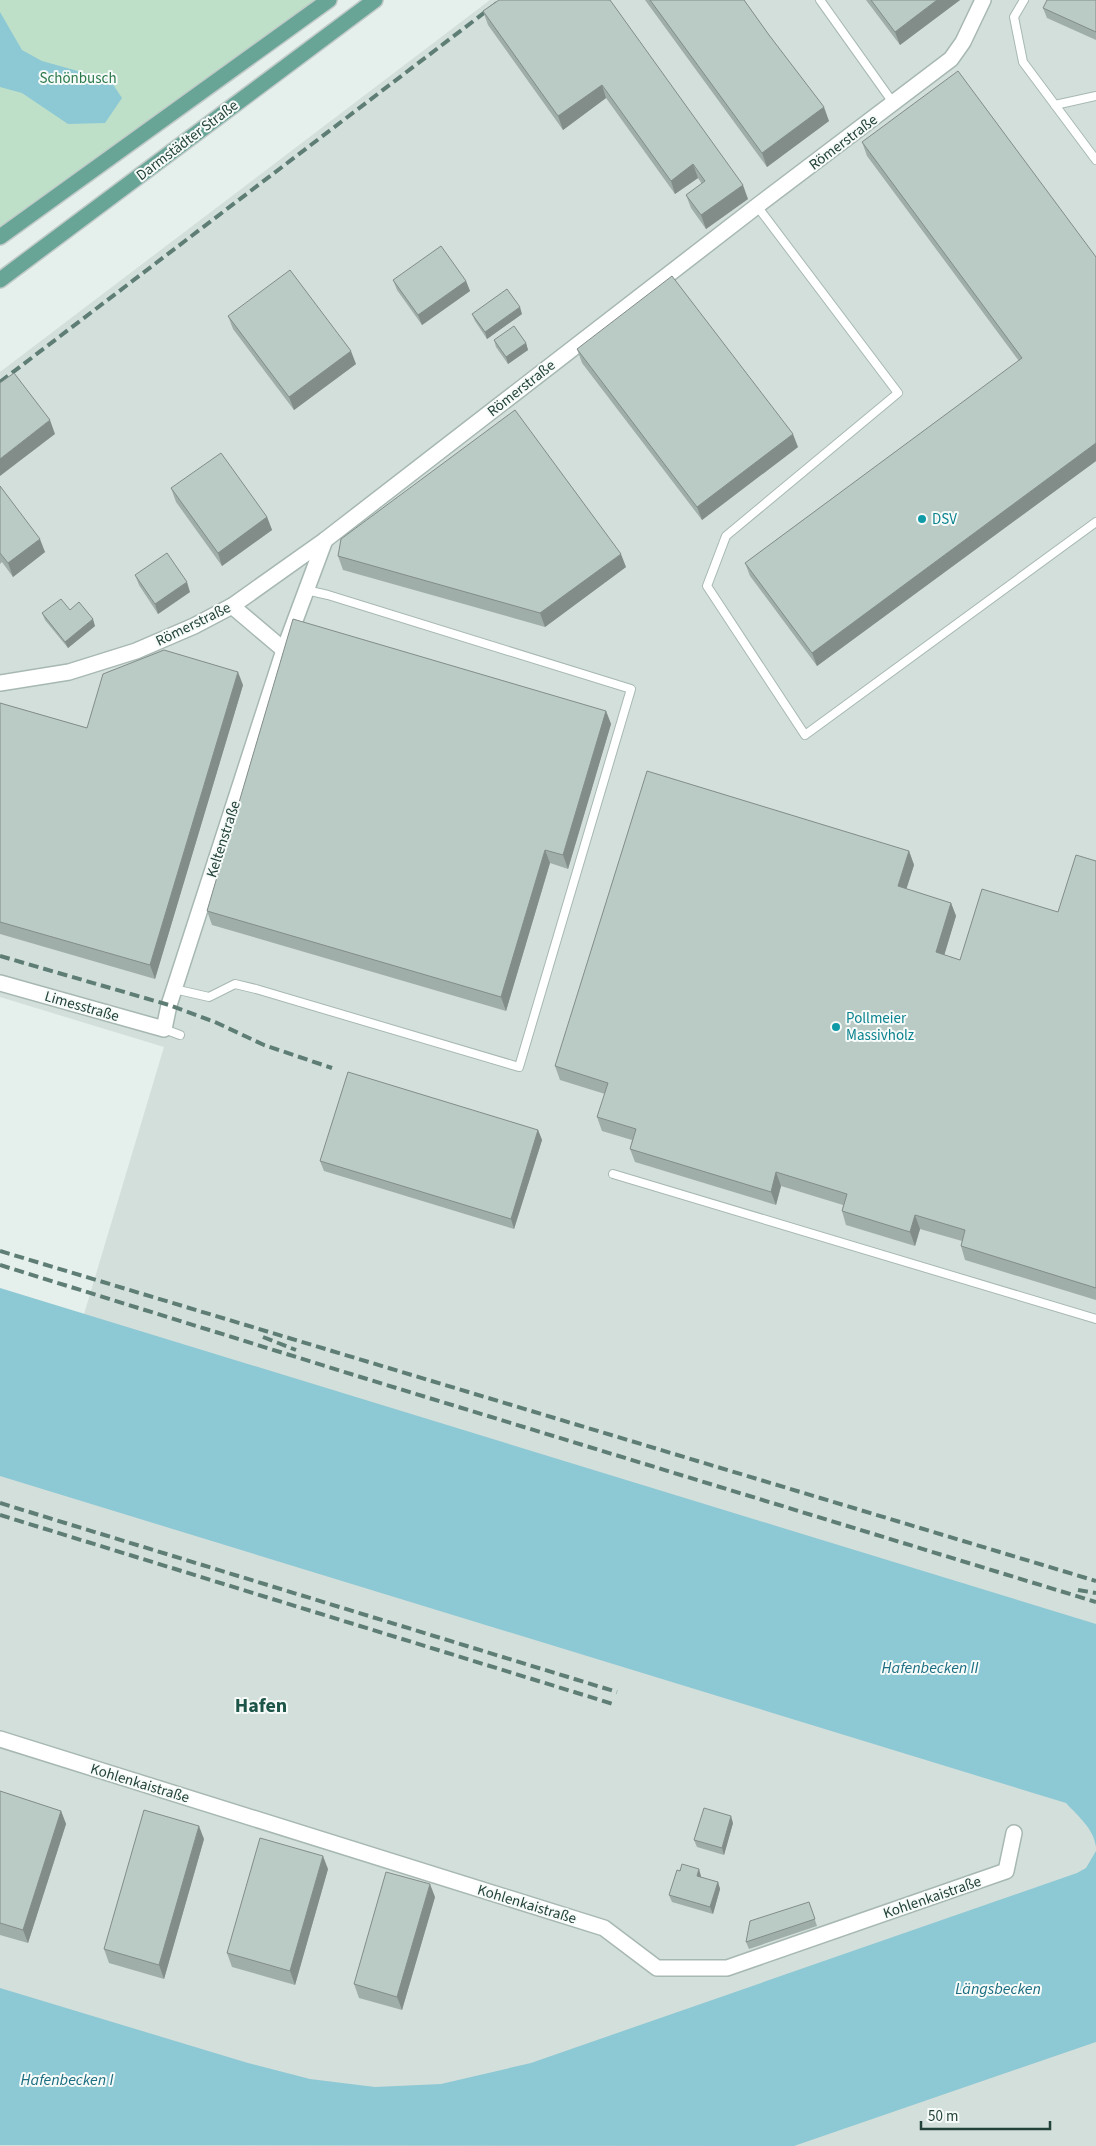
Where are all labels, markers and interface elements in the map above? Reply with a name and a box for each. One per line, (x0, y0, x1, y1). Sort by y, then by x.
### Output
park label: Schönbusch (39, 68, 117, 89)
street label: Darmstädter Straße (132, 95, 243, 186)
street label: Römerstraße (805, 110, 882, 175)
street label: Römerstraße (483, 355, 560, 422)
place label: DSV (932, 509, 957, 530)
marker: DSV (916, 513, 928, 525)
street label: Römerstraße (152, 597, 234, 652)
street label: Keltenstraße (201, 798, 246, 880)
street label: Limesstraße (42, 986, 122, 1027)
place label: Pollmeier Massivholz (846, 1008, 914, 1046)
marker: Pollmeier Massivholz (830, 1021, 842, 1033)
water label: Hafenbecken II (882, 1657, 978, 1679)
district label: Hafen (235, 1692, 287, 1720)
street label: Kohlenkaistraße (88, 1758, 192, 1808)
street label: Kohlenkaistraße (880, 1871, 984, 1924)
street label: Kohlenkaistraße (475, 1879, 579, 1929)
water label: Längsbecken (955, 1978, 1041, 2000)
water label: Hafenbecken I (21, 2069, 113, 2091)
scale bar (921, 2098, 1050, 2130)
text: 50 m (928, 2106, 958, 2127)

